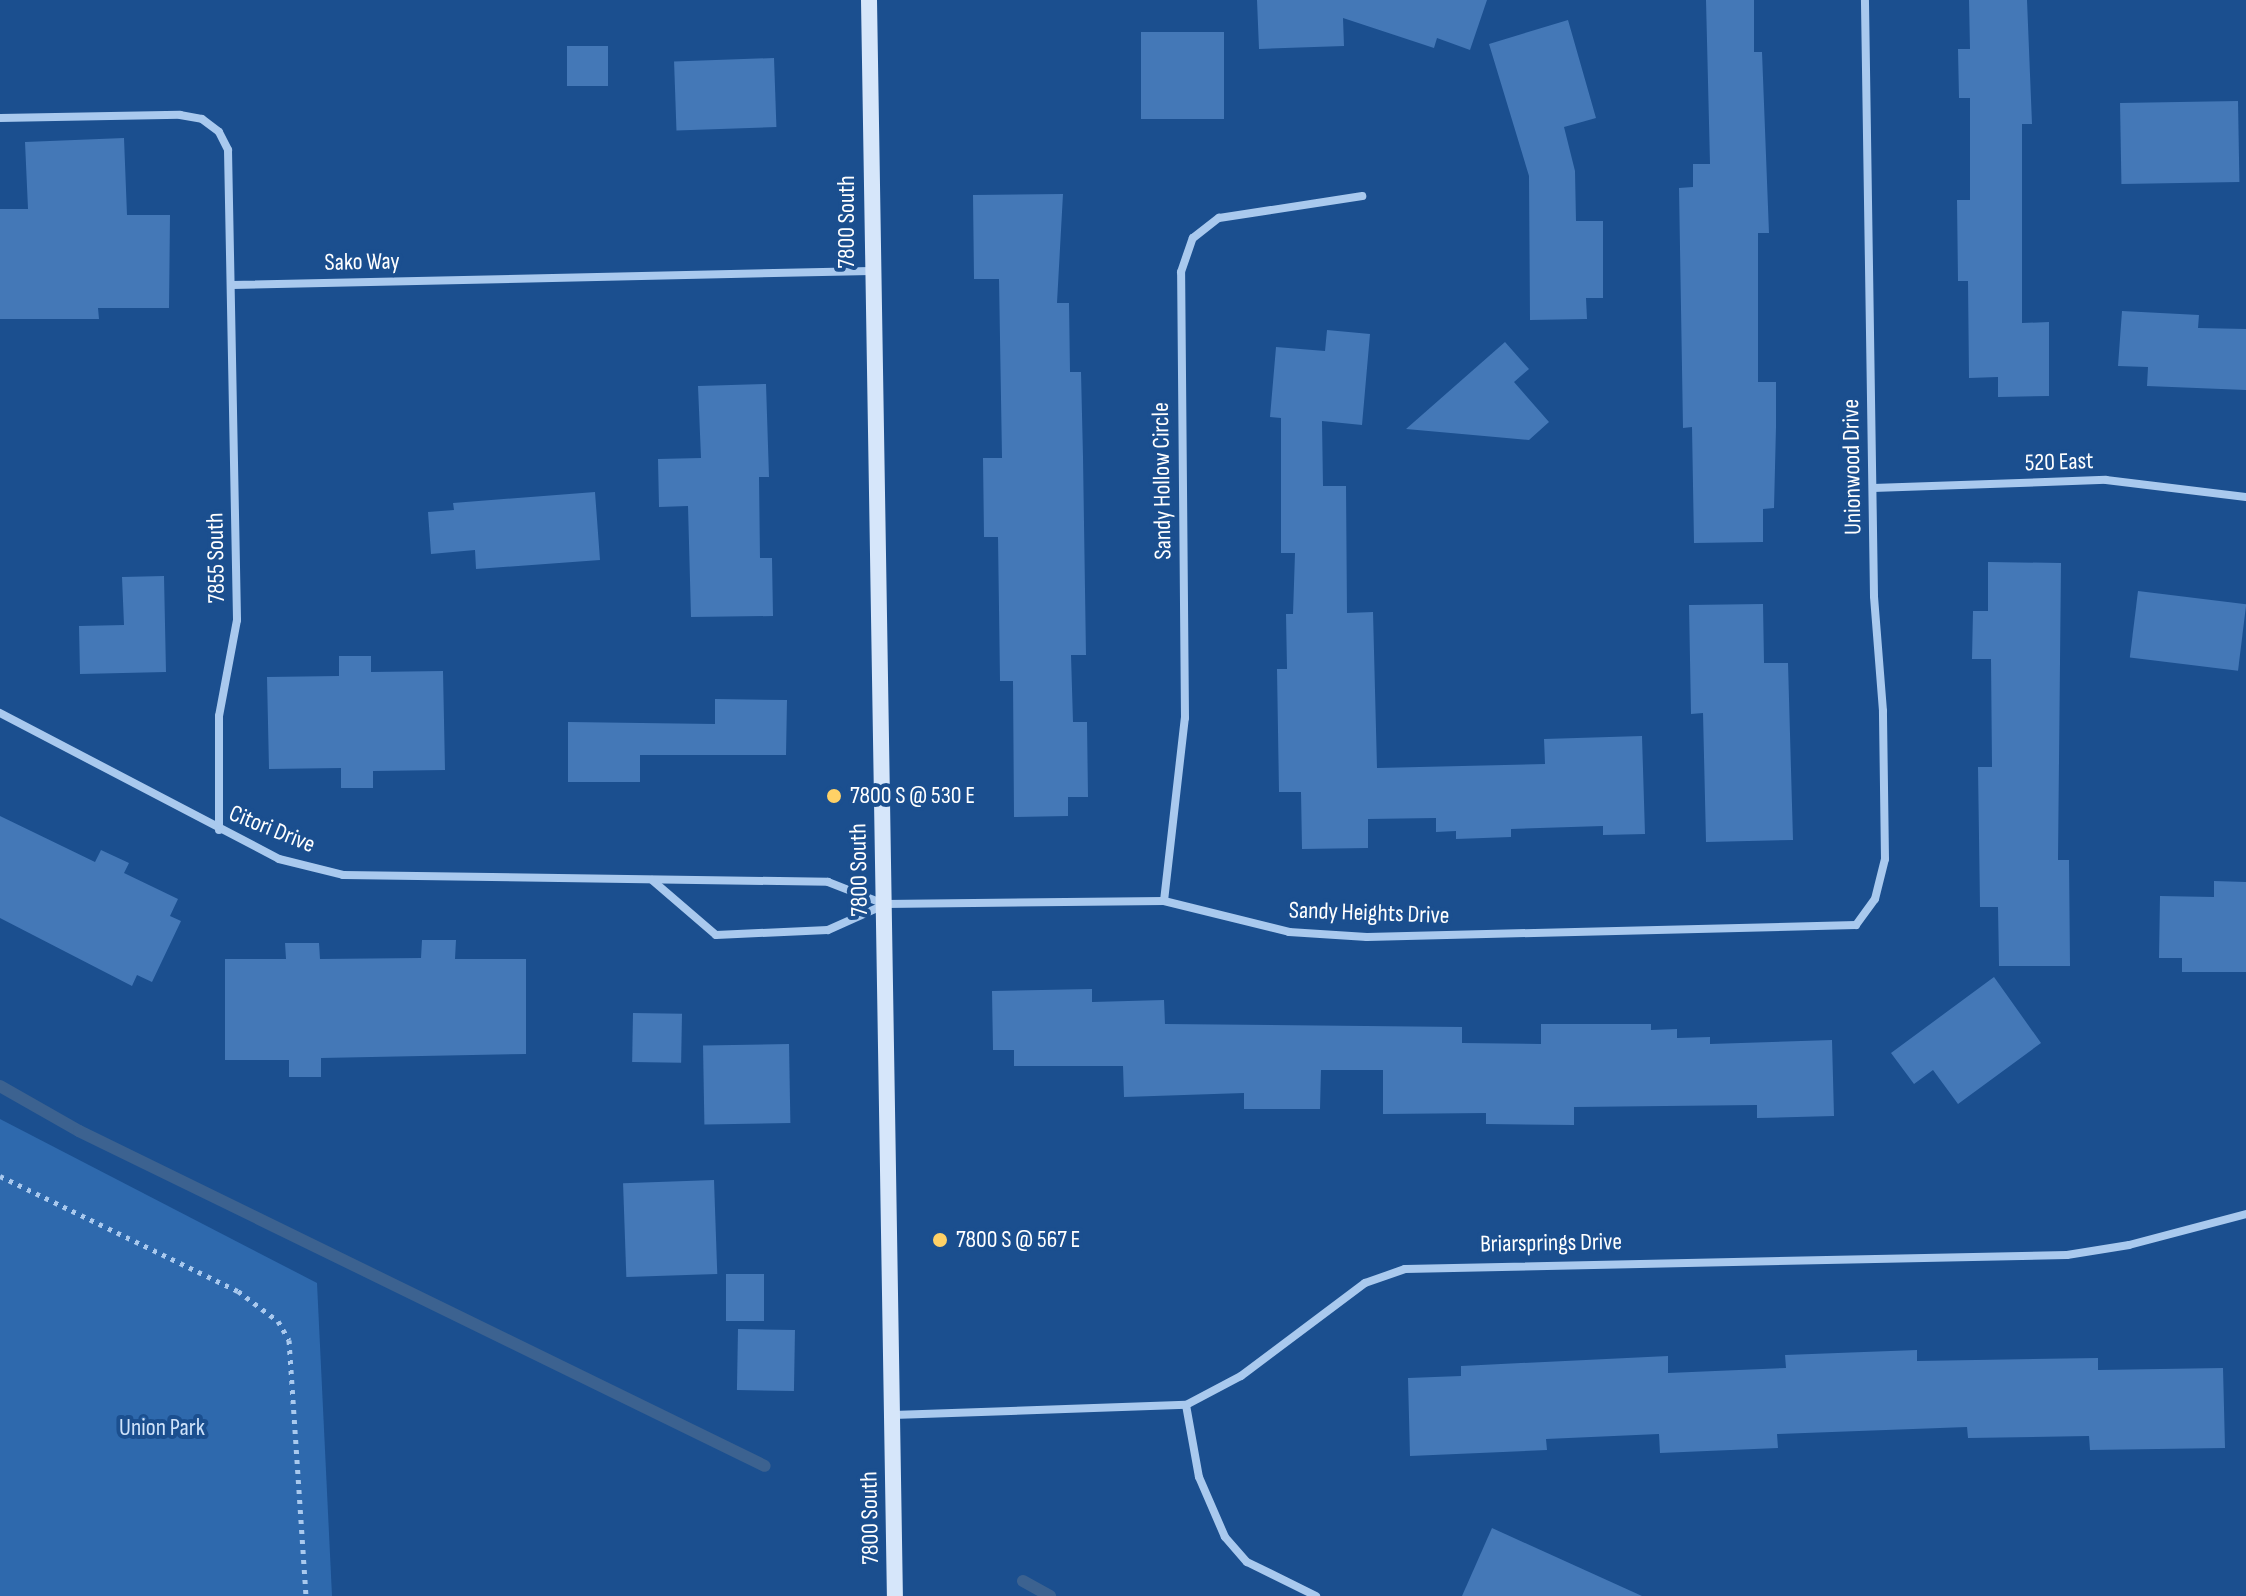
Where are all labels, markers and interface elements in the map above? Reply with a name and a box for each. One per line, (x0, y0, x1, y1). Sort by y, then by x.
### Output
street label: 7800 South (833, 175, 861, 269)
street label: Sako Way (324, 247, 400, 277)
street label: Unionwood Drive (1836, 399, 1868, 535)
street label: Sandy Hollow Circle (1146, 402, 1178, 560)
street label: 520 East (2024, 446, 2094, 478)
street label: 7855 South (201, 512, 231, 604)
place label: 7800 S @ 530 E (850, 782, 975, 810)
marker: 7800 S @ 530 E (825, 787, 843, 805)
street label: Citori Drive (225, 799, 319, 859)
street label: 7800 South (844, 823, 874, 917)
street label: Sandy Heights Drive (1288, 896, 1450, 930)
place label: 7800 S @ 567 E (956, 1226, 1081, 1254)
street label: Briarsprings Drive (1480, 1227, 1622, 1259)
marker: 7800 S @ 567 E (931, 1231, 949, 1249)
park label: Union Park (119, 1414, 205, 1442)
street label: 7800 South (855, 1471, 885, 1565)

